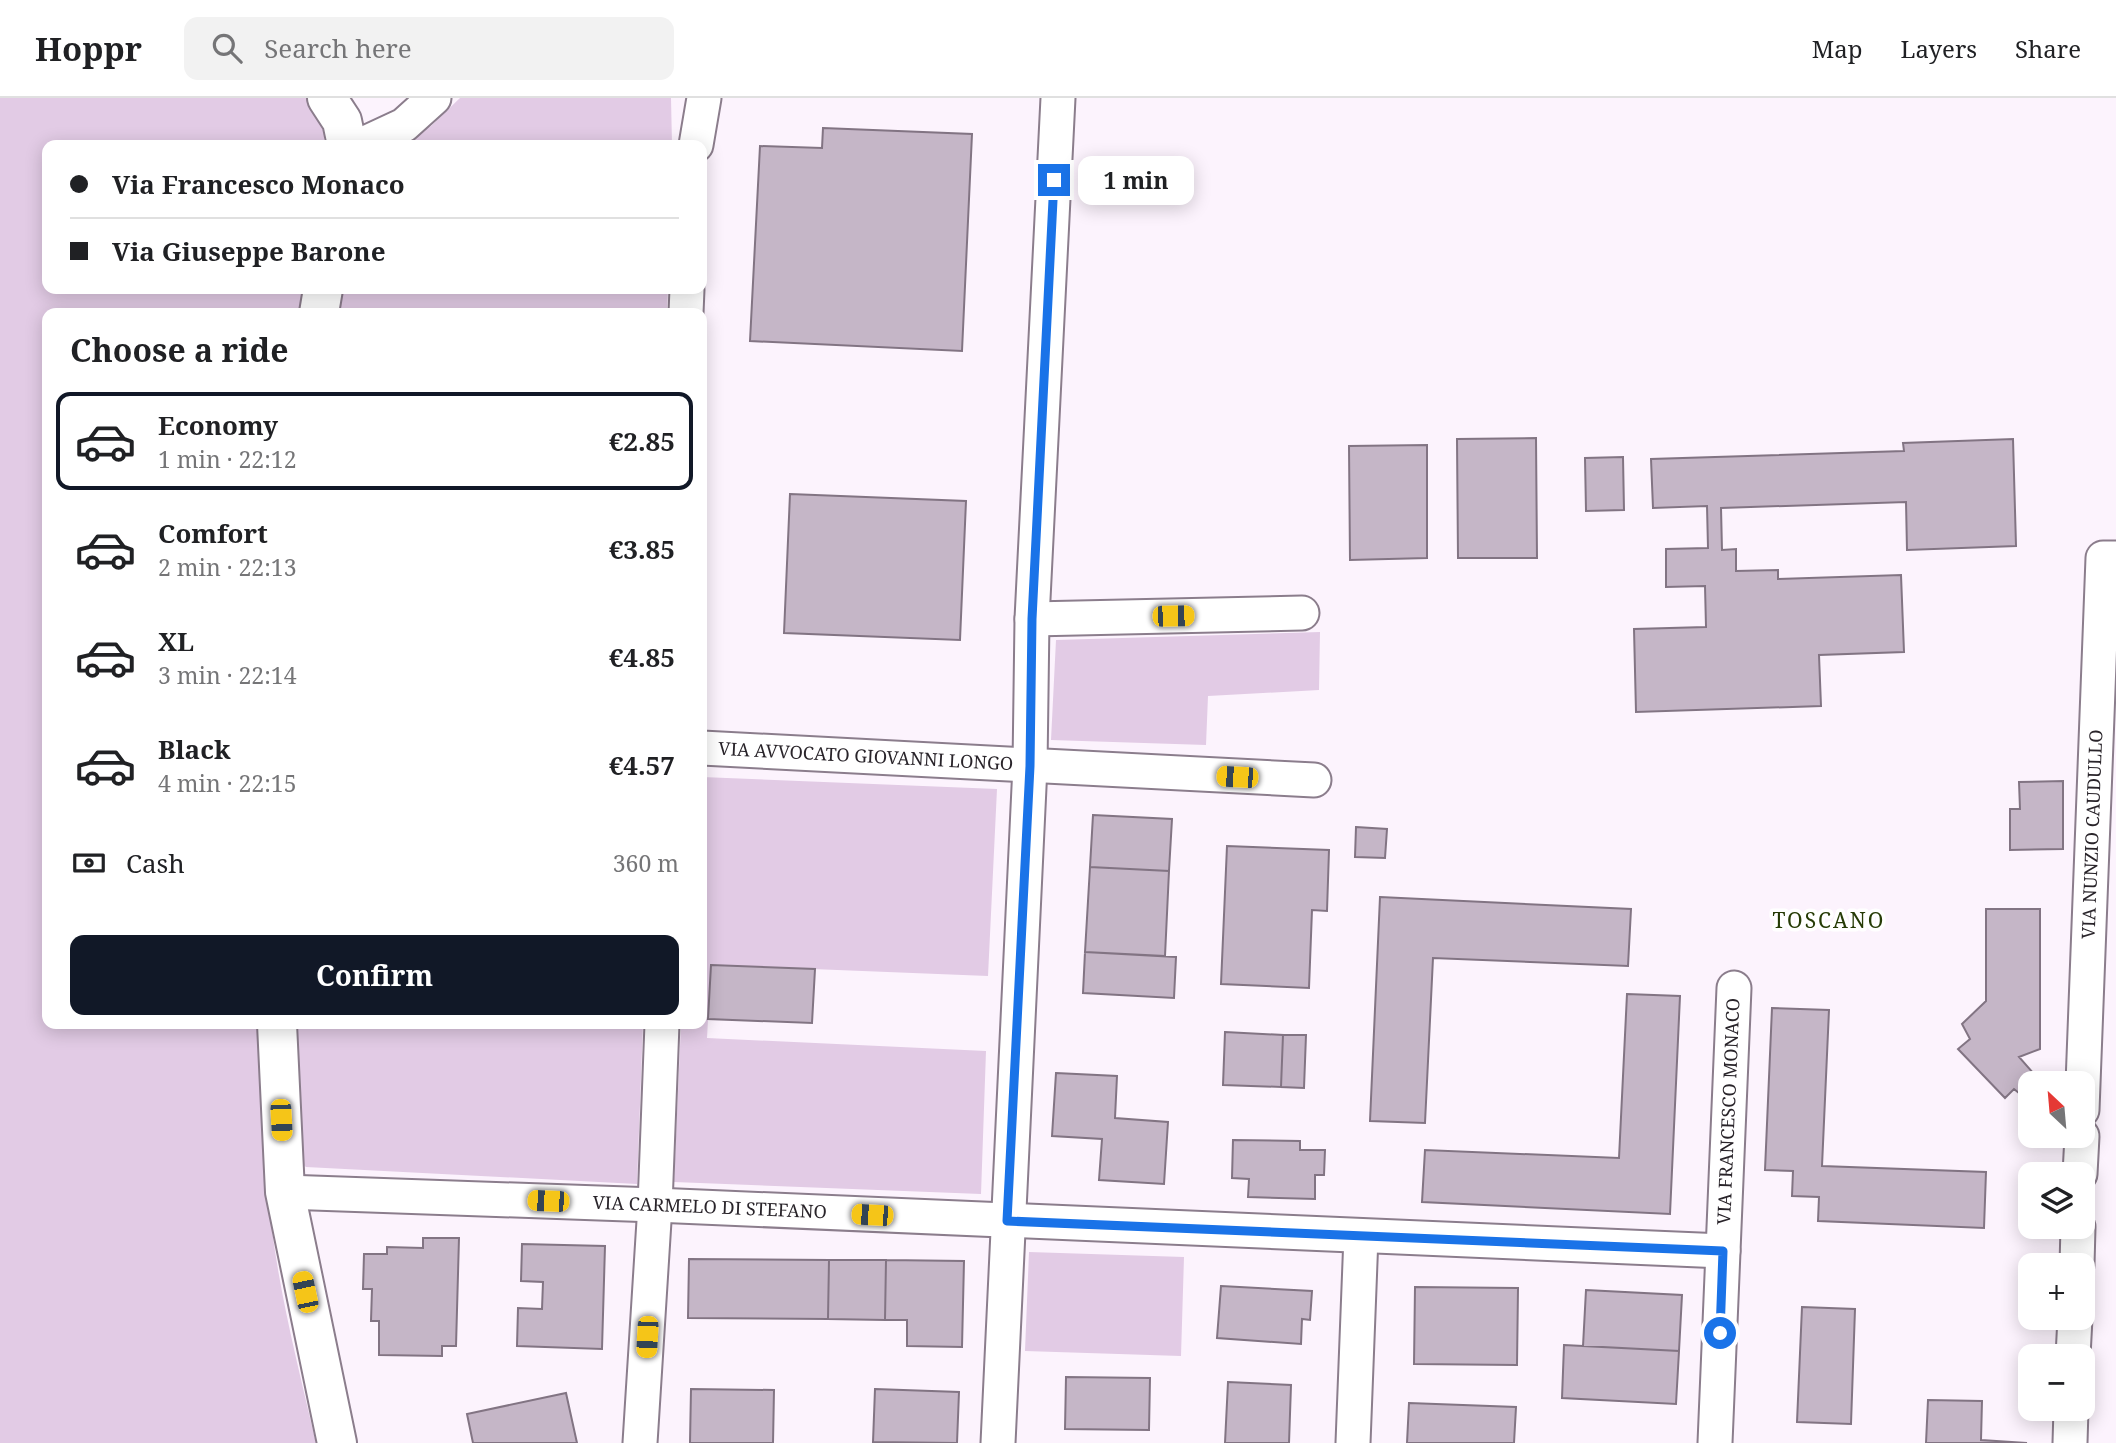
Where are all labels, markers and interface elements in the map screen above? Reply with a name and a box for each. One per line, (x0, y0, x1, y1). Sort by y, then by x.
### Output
search box (184, 17, 674, 80)
text: Hoppr (35, 26, 142, 71)
icon: search (208, 29, 246, 67)
text: Search here (264, 30, 412, 66)
text: Map (1812, 32, 1863, 65)
text: Layers (1901, 32, 1977, 65)
text: Share (2015, 32, 2081, 65)
callout: 1 min (1078, 155, 1194, 204)
route end (1038, 164, 1070, 196)
text: 1 min (1103, 164, 1169, 196)
text: Via Francesco Monaco (112, 166, 405, 202)
text: Via Giuseppe Barone (112, 233, 386, 269)
text: Choose a ride (70, 328, 289, 371)
text: Economy (158, 407, 278, 443)
icon: car (74, 410, 137, 473)
text: €2.85 (609, 423, 675, 459)
text: 1 min · 22:12 (158, 443, 296, 475)
text: Comfort (158, 515, 268, 551)
icon: car (74, 518, 137, 581)
text: €3.85 (609, 531, 675, 567)
text: 2 min · 22:13 (158, 551, 296, 583)
car (1152, 605, 1195, 627)
text: XL (158, 623, 194, 659)
icon: car (74, 626, 137, 689)
text: €4.85 (609, 639, 675, 675)
text: 3 min · 22:14 (158, 659, 296, 691)
street label: VIA NUNZIO CAUDULLO (2076, 729, 2107, 940)
text: Black (158, 731, 231, 767)
icon: car (74, 734, 137, 797)
street label: VIA AVVOCATO GIOVANNI LONGO (718, 736, 1014, 775)
text: €4.57 (609, 747, 675, 783)
car (1216, 765, 1259, 789)
text: 4 min · 22:15 (158, 767, 296, 799)
icon: cash (70, 844, 108, 882)
text: Cash (126, 845, 185, 881)
text: 360 m (613, 847, 679, 879)
district label: TOSCANO (1773, 906, 1885, 934)
button: Confirm (70, 935, 679, 1015)
street label: VIA FRANCESCO MONACO (1711, 997, 1745, 1225)
north arrow (2018, 1071, 2095, 1148)
map controls (2018, 1071, 2095, 1421)
car (270, 1098, 293, 1142)
button: layers (2018, 1162, 2095, 1239)
car (527, 1190, 570, 1212)
street label: VIA CARMELO DI STEFANO (592, 1190, 827, 1223)
car (851, 1203, 894, 1227)
button: + (2018, 1253, 2095, 1330)
car (291, 1269, 320, 1315)
car (636, 1315, 659, 1359)
route start (1704, 1317, 1736, 1349)
button: − (2018, 1344, 2095, 1421)

